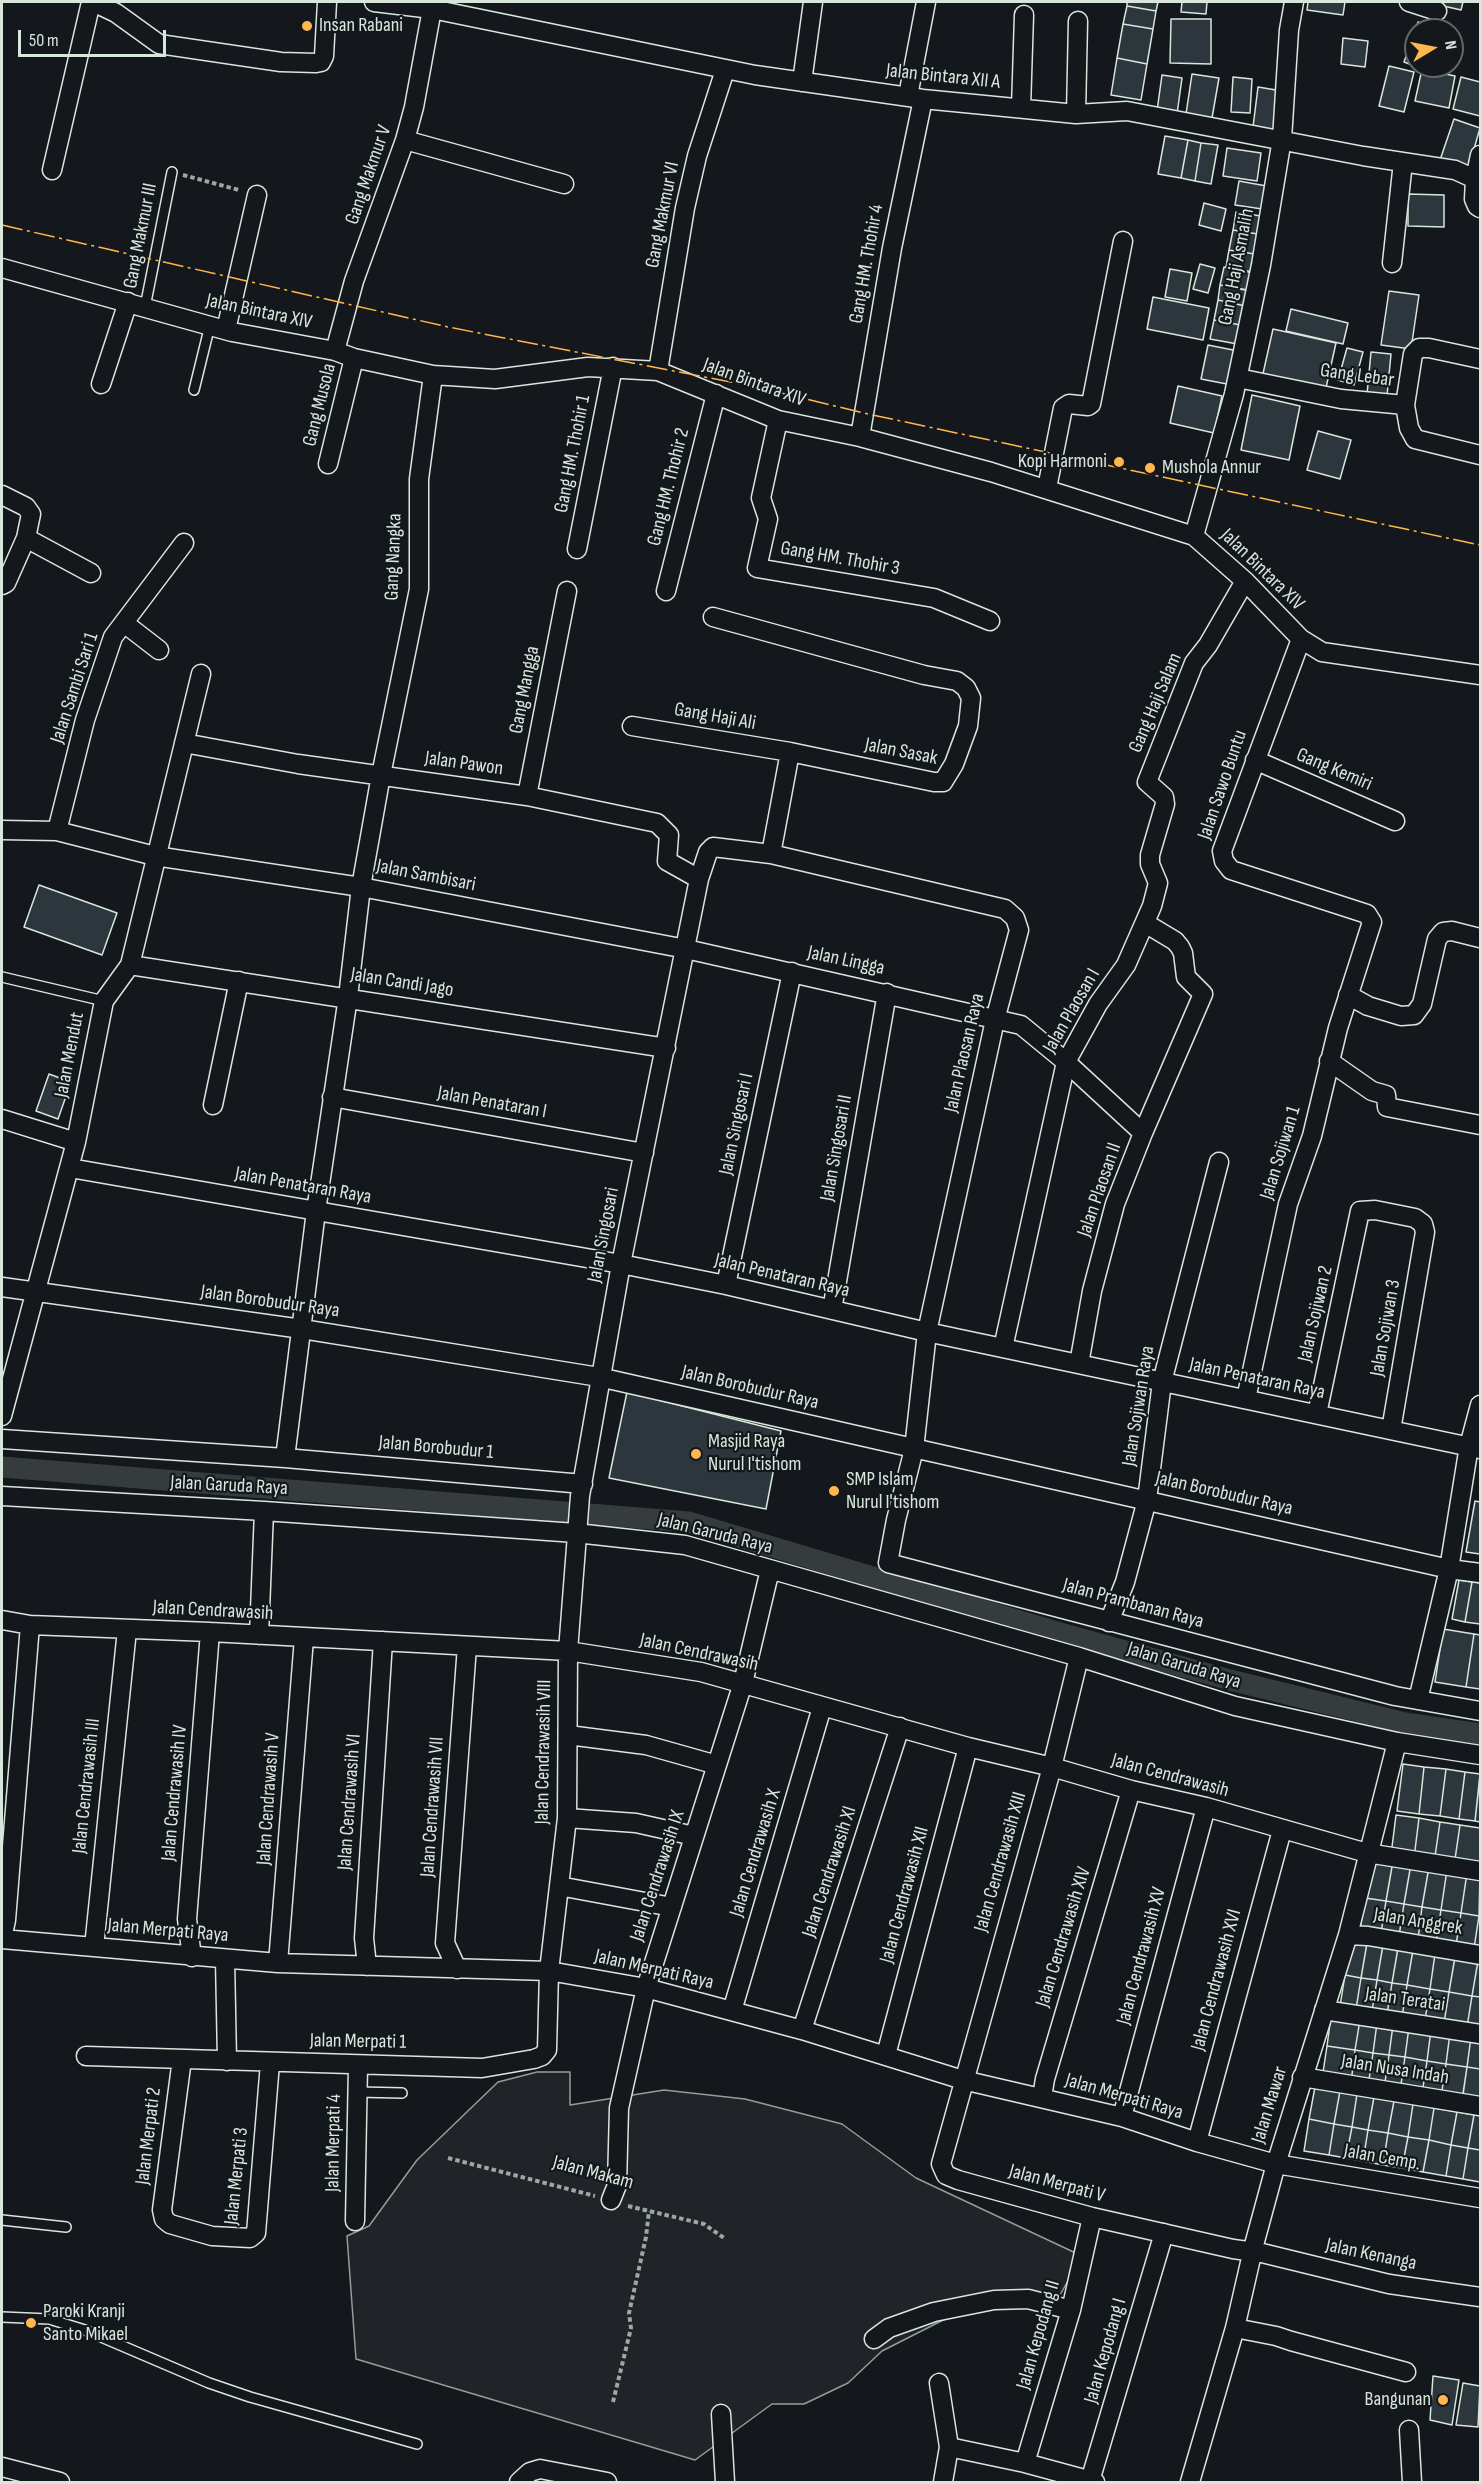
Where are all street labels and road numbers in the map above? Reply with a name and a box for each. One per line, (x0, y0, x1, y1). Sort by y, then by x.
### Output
street label: Jalan Bintara XII A (885, 59, 1001, 95)
street label: Gang Makmur V (341, 122, 397, 228)
street label: Gang Makmur VI (641, 160, 685, 270)
street label: Gang Makmur III (119, 181, 163, 291)
street label: Gang HM. Thohir 4 (845, 203, 889, 325)
street label: Gang Haji Asmalih (1214, 207, 1260, 327)
street label: Jalan Bintara XIV (204, 289, 314, 335)
street label: Jalan Bintara XIV (699, 353, 809, 413)
street label: Gang Lebar (1319, 359, 1395, 393)
street label: Gang Musola (298, 361, 342, 449)
street label: Gang HM. Thohir 1 (550, 393, 596, 515)
street label: Gang HM. Thohir 2 (643, 426, 695, 548)
street label: Gang Nangka (380, 513, 408, 601)
street label: Jalan Bintara XIV (1215, 524, 1309, 616)
street label: Gang HM. Thohir 3 (778, 537, 902, 581)
street label: Jalan Sambi Sari 1 (46, 630, 104, 746)
street label: Gang Mangga (505, 644, 545, 736)
street label: Gang Haji Salam (1124, 649, 1188, 757)
street label: Gang Haji Ali (672, 698, 758, 736)
street label: Jalan Sawo Buntu (1193, 727, 1253, 843)
street label: Jalan Sasak (863, 733, 939, 771)
street label: Gang Kemiri (1292, 743, 1376, 797)
street label: Jalan Pawon (423, 747, 505, 781)
street label: Jalan Sambisari (374, 855, 478, 897)
street label: Jalan Lingga (805, 941, 887, 981)
street label: Jalan Candi Jago (349, 963, 455, 1003)
street label: Jalan Plaosan I (1038, 964, 1106, 1058)
street label: Jalan Plaosan Raya (940, 991, 990, 1115)
street label: Jalan Mendut (50, 1010, 90, 1100)
street label: Jalan Singosari I (715, 1071, 759, 1177)
street label: Jalan Penataran I (436, 1082, 548, 1124)
street label: Jalan Singosari II (816, 1093, 858, 1203)
street label: Jalan Sojiwan 1 (1255, 1103, 1307, 1203)
street label: Jalan Plaosan II (1073, 1140, 1127, 1240)
street label: Jalan Penataran Raya (233, 1162, 373, 1210)
street label: Jalan Singosari (583, 1185, 625, 1285)
street label: Jalan Penataran Raya (712, 1249, 852, 1303)
street label: Jalan Sojiwan 2 (1293, 1264, 1339, 1364)
street label: Jalan Sojiwan 3 (1366, 1278, 1406, 1378)
street label: Jalan Borobudur Raya (199, 1280, 341, 1324)
street label: Jalan Sojiwan Raya (1118, 1344, 1160, 1468)
street label: Jalan Penataran Raya (1187, 1353, 1327, 1405)
street label: Jalan Borobudur Raya (679, 1361, 821, 1415)
street label: Jalan Borobudur 1 (378, 1431, 494, 1465)
street label: Jalan Borobudur Raya (1153, 1467, 1295, 1521)
street label: Jalan Garuda Raya (170, 1471, 288, 1501)
street label: Jalan Garuda Raya (655, 1508, 775, 1560)
street label: Jalan Prambanan Raya (1060, 1574, 1206, 1634)
street label: Jalan Cendrawasih (152, 1596, 274, 1626)
street label: Jalan Cendrawasih (638, 1629, 760, 1677)
street label: Jalan Garuda Raya (1124, 1637, 1244, 1695)
street label: Jalan Cendrawasih VIII (531, 1679, 557, 1825)
street label: Jalan Cendrawasih III (68, 1717, 106, 1855)
street label: Jalan Cendrawasih IV (157, 1724, 193, 1862)
street label: Jalan Cendrawasih V (252, 1732, 286, 1866)
street label: Jalan Cendrawasih VI (333, 1733, 367, 1871)
street label: Jalan Cendrawasih VII (416, 1736, 450, 1878)
street label: Jalan Cendrawasih (1109, 1749, 1231, 1803)
street label: Jalan Cendrawasih X (725, 1786, 787, 1920)
street label: Jalan Cendrawasih XIII (970, 1789, 1032, 1935)
street label: Jalan Cendrawasih XI (798, 1804, 862, 1940)
street label: Jalan Cendrawasih IX (626, 1808, 690, 1944)
street label: Jalan Cendrawasih XII (875, 1824, 935, 1966)
street label: Jalan Cendrawasih XIV (1031, 1864, 1097, 2010)
street label: Jalan Cendrawasih XV (1112, 1885, 1172, 2027)
street label: Jalan Anggrek (1372, 1903, 1464, 1941)
street label: Jalan Cendrawasih XVI (1187, 1907, 1247, 2053)
street label: Jalan Merpati Raya (107, 1914, 229, 1948)
street label: Jalan Merpati Raya (592, 1945, 716, 1995)
street label: Jalan Teratai (1364, 1983, 1446, 2017)
street label: Jalan Merpati 1 (310, 2029, 406, 2055)
street label: Jalan Nusa Indah (1339, 2050, 1451, 2090)
street label: Jalan Mawar (1247, 2064, 1293, 2146)
street label: Jalan Merpati Raya (1062, 2069, 1186, 2125)
street label: Jalan Merpati 2 (131, 2086, 167, 2186)
street label: Jalan Merpati 4 (321, 2094, 347, 2192)
street label: Jalan Merpati 3 (220, 2126, 254, 2226)
street label: Jalan Cemp. (1342, 2139, 1422, 2177)
street label: Jalan Makam (550, 2151, 636, 2195)
street label: Jalan Merpati V (1006, 2160, 1108, 2208)
street label: Jalan Kenanga (1324, 2234, 1418, 2276)
street label: Jalan Kepodang II (1012, 2278, 1066, 2392)
street label: Jalan Kepodang I (1080, 2296, 1132, 2406)

